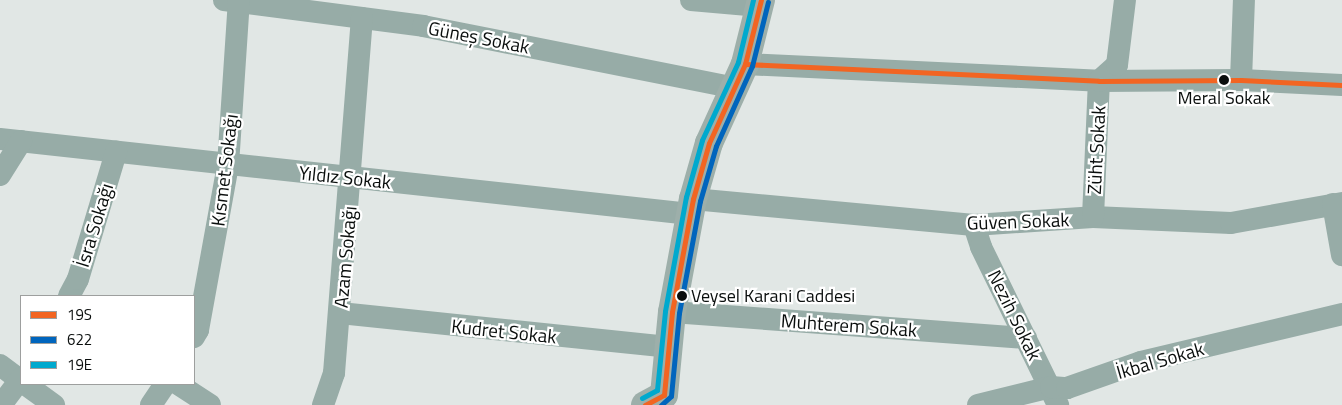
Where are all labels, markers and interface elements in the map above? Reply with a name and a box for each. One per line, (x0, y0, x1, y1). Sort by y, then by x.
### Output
street label: Güneş Sokak (426, 16, 532, 58)
marker: Meral Sokak (1219, 75, 1229, 85)
place label: Meral Sokak (1178, 87, 1270, 109)
street label: Züht Sokak (1082, 105, 1110, 195)
street label: Kısmet Sokağı (206, 113, 242, 227)
street label: Yıldız Sokak (298, 161, 392, 193)
street label: İsra Sokağı (70, 180, 118, 270)
street label: Azam Sokağı (329, 205, 361, 309)
street label: Güven Sokak (966, 208, 1070, 234)
street label: Nezih Sokak (983, 266, 1047, 364)
place label: Veysel Karani Caddesi (691, 285, 855, 307)
marker: Veysel Karani Caddesi (677, 291, 687, 301)
legend (20, 295, 195, 385)
text: 19S (67, 303, 92, 326)
street label: Muhterem Sokak (780, 309, 918, 341)
street label: Kudret Sokak (450, 314, 558, 348)
text: 622 (67, 328, 92, 351)
street label: İkbal Sokak (1114, 337, 1206, 383)
text: 19E (67, 353, 92, 376)

